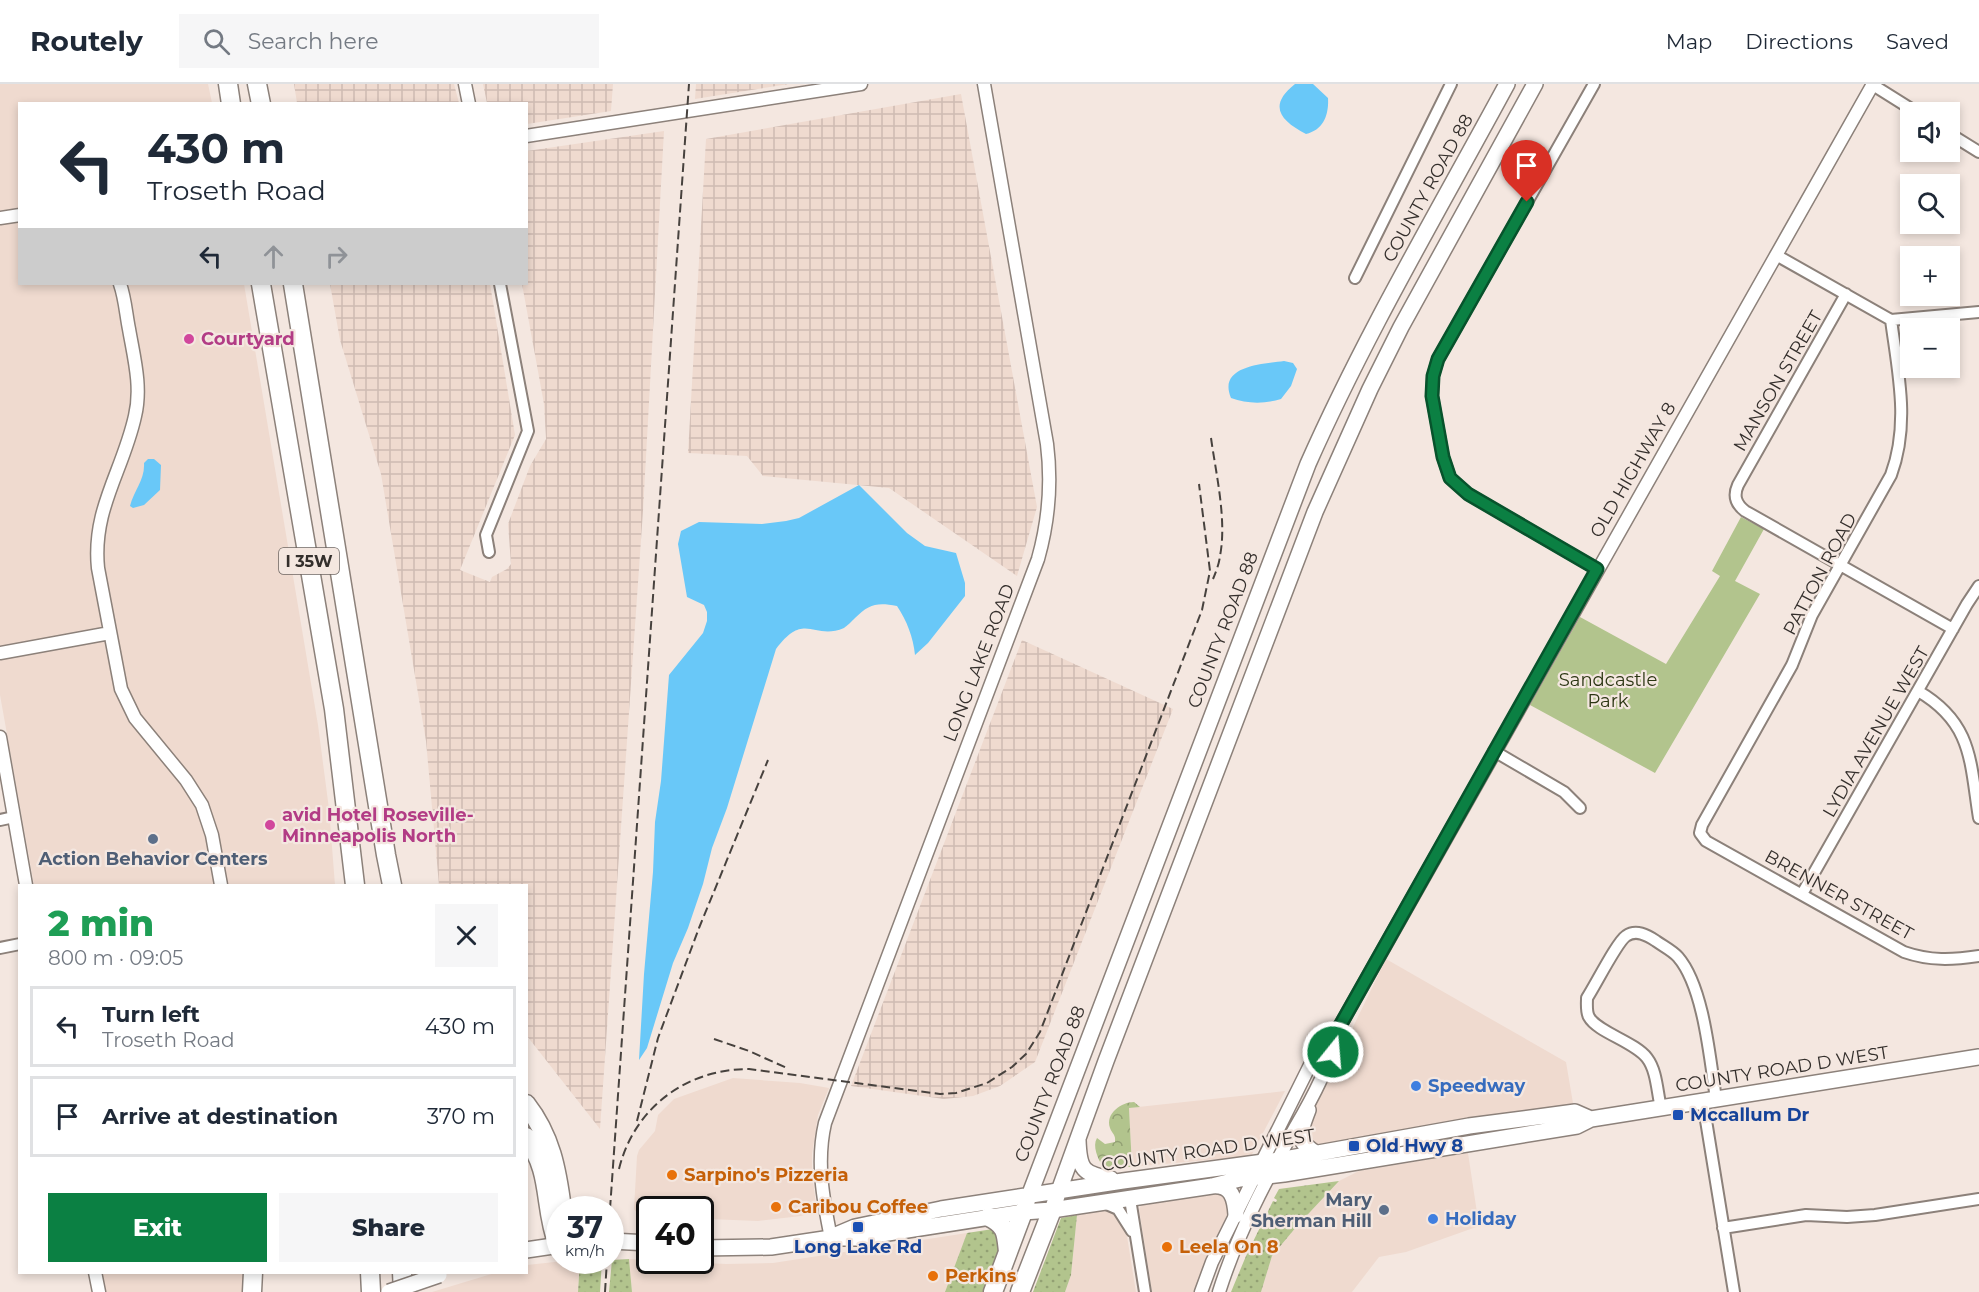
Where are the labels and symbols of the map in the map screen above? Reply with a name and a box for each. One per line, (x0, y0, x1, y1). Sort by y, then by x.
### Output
street label: COUNTY ROAD 88 (1378, 110, 1478, 266)
pin (1501, 140, 1552, 202)
street label: MANSON STREET (1729, 306, 1828, 455)
place label: Courtyard (201, 328, 295, 350)
marker: Courtyard (182, 332, 196, 346)
street label: OLD HIGHWAY 8 (1585, 398, 1681, 542)
street label: PATTON ROAD (1779, 509, 1861, 639)
road number: I 35W (279, 548, 339, 574)
street label: COUNTY ROAD 88 (1183, 549, 1263, 711)
street label: LONG LAKE ROAD (939, 581, 1019, 745)
street label: LYDIA AVENUE WEST (1818, 642, 1934, 821)
park label: Sandcastle Park (1559, 669, 1657, 712)
place label: avid Hotel Roseville- Minneapolis North (282, 804, 474, 847)
marker: avid Hotel Roseville- Minneapolis North (263, 818, 277, 832)
marker: Action Behavior Centers (146, 832, 160, 846)
street label: BRENNER STREET (1761, 845, 1918, 945)
place label: Action Behavior Centers (37, 848, 268, 870)
street label: COUNTY ROAD 88 (1010, 1003, 1090, 1165)
position arrow (1301, 1020, 1365, 1084)
street label: COUNTY ROAD D WEST (1674, 1041, 1891, 1097)
place label: Speedway (1428, 1075, 1525, 1097)
marker: Speedway (1409, 1079, 1423, 1093)
place label: Mccallum Dr (1690, 1104, 1809, 1126)
marker: Mccallum Dr (1671, 1108, 1685, 1122)
street label: COUNTY ROAD D WEST (1100, 1124, 1317, 1176)
place label: Old Hwy 8 (1366, 1135, 1463, 1157)
marker: Old Hwy 8 (1347, 1139, 1361, 1153)
place label: Sarpino's Pizzeria (684, 1164, 849, 1186)
marker: Sarpino's Pizzeria (665, 1168, 679, 1182)
place label: Mary Sherman Hill (1251, 1189, 1372, 1232)
speed limit sign: 40 (636, 1196, 714, 1274)
place label: Caribou Coffee (788, 1196, 928, 1218)
marker: Caribou Coffee (769, 1200, 783, 1214)
marker: Mary Sherman Hill (1377, 1203, 1391, 1217)
place label: Holiday (1445, 1208, 1517, 1230)
marker: Holiday (1426, 1212, 1440, 1226)
marker: Long Lake Rd (851, 1220, 865, 1234)
place label: Long Lake Rd (794, 1236, 922, 1258)
place label: Leela On 8 (1179, 1236, 1279, 1258)
marker: Leela On 8 (1160, 1240, 1174, 1254)
place label: Perkins (945, 1265, 1017, 1287)
marker: Perkins (926, 1269, 940, 1283)

